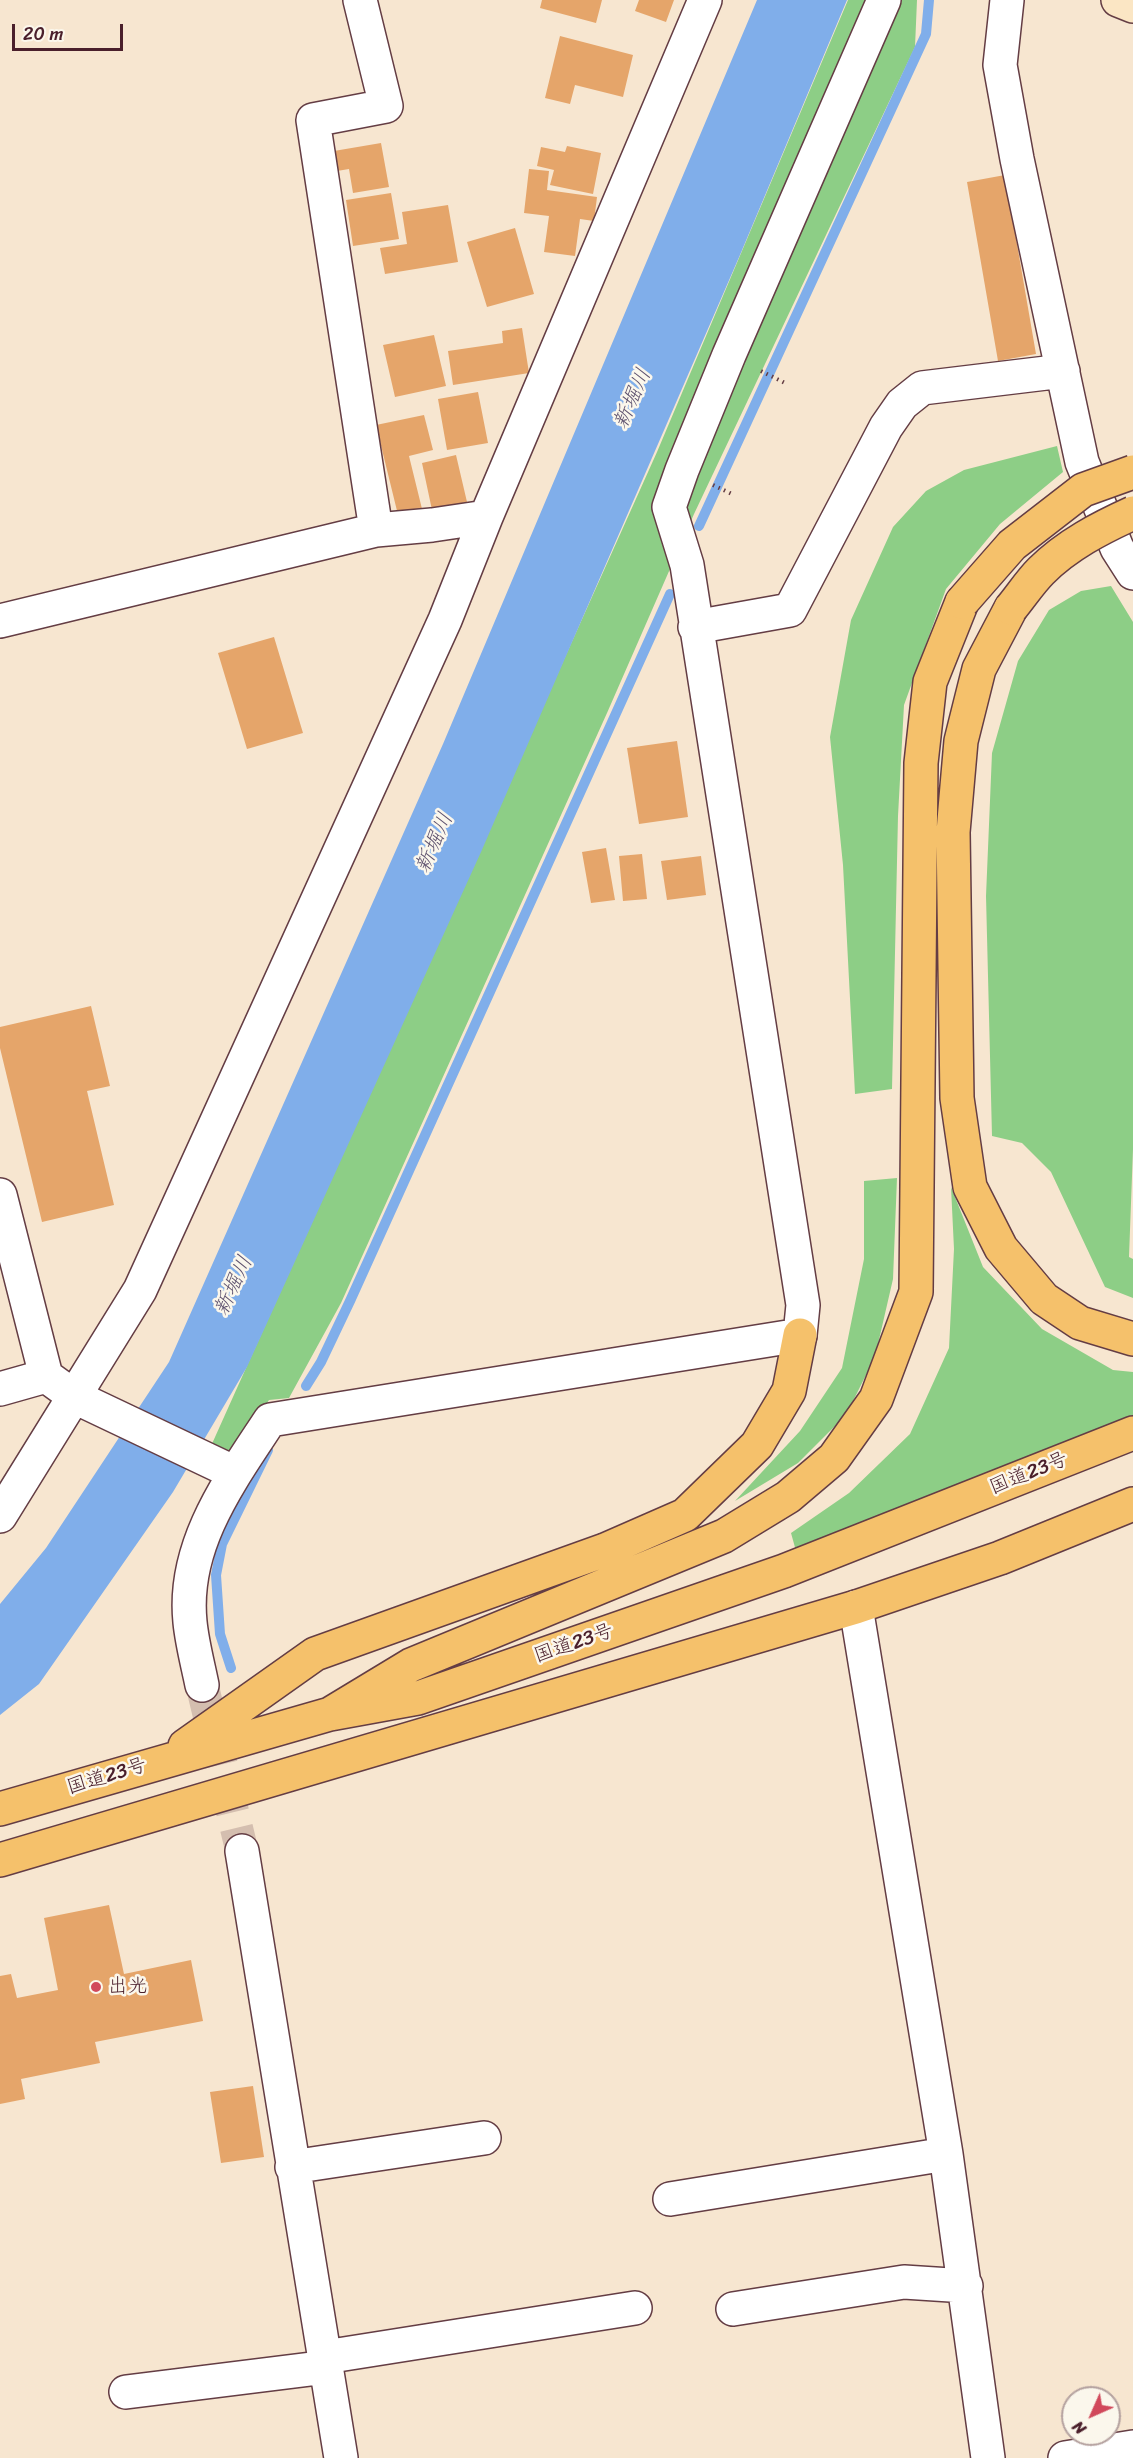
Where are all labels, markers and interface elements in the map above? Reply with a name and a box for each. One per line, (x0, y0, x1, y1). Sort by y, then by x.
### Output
scale bar (15, 12, 126, 50)
text: 20 m (23, 18, 63, 50)
water label: 新堀川 (609, 365, 657, 433)
water label: 新堀川 (411, 809, 459, 877)
water label: 新堀川 (209, 1252, 259, 1320)
street label: 国道23号 (986, 1447, 1072, 1501)
street label: 国道23号 (531, 1619, 617, 1669)
street label: 国道23号 (64, 1753, 150, 1801)
place label: 出光 (108, 1975, 148, 1999)
marker: 出光 (89, 1980, 103, 1994)
north arrow (1061, 2386, 1121, 2446)
text: N (1065, 2413, 1094, 2442)

